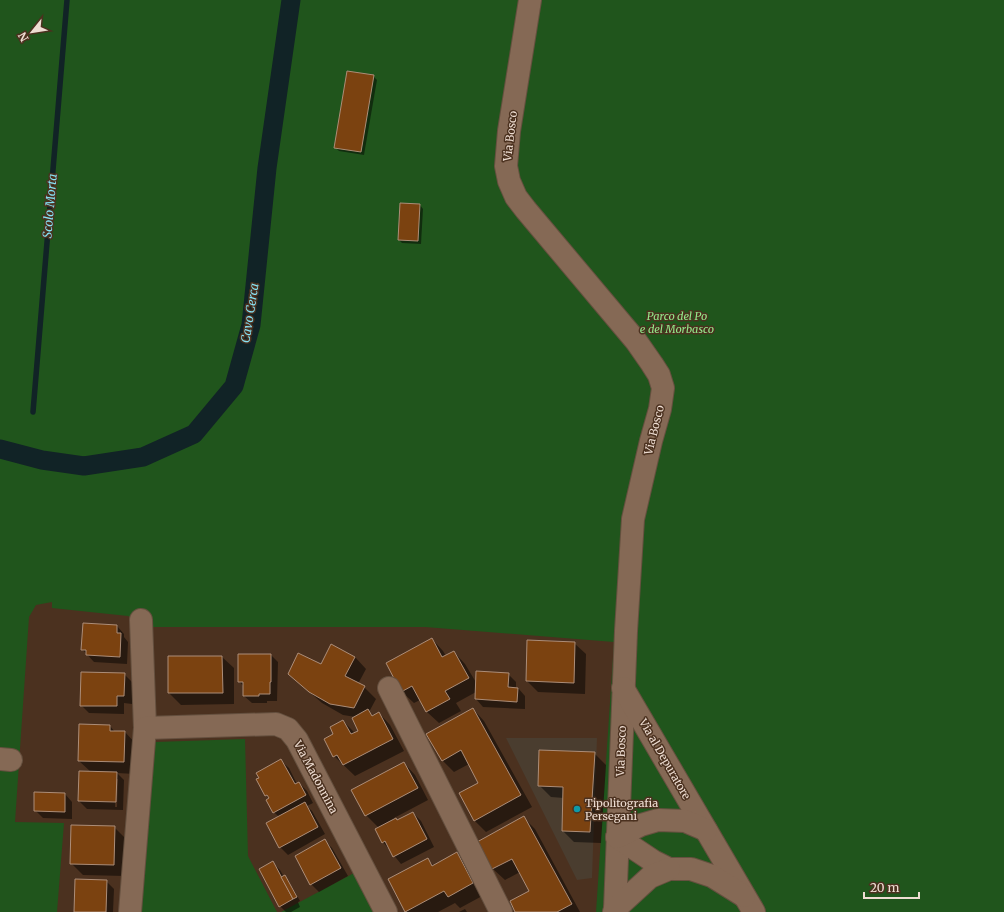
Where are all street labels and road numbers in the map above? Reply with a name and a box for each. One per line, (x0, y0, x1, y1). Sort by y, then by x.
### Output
street label: Via Bosco (500, 109, 520, 163)
street label: Via Bosco (641, 403, 667, 457)
street label: Via al Depuratore (636, 715, 694, 802)
street label: Via Bosco (613, 725, 629, 778)
street label: Via Madonnina (290, 737, 341, 816)

